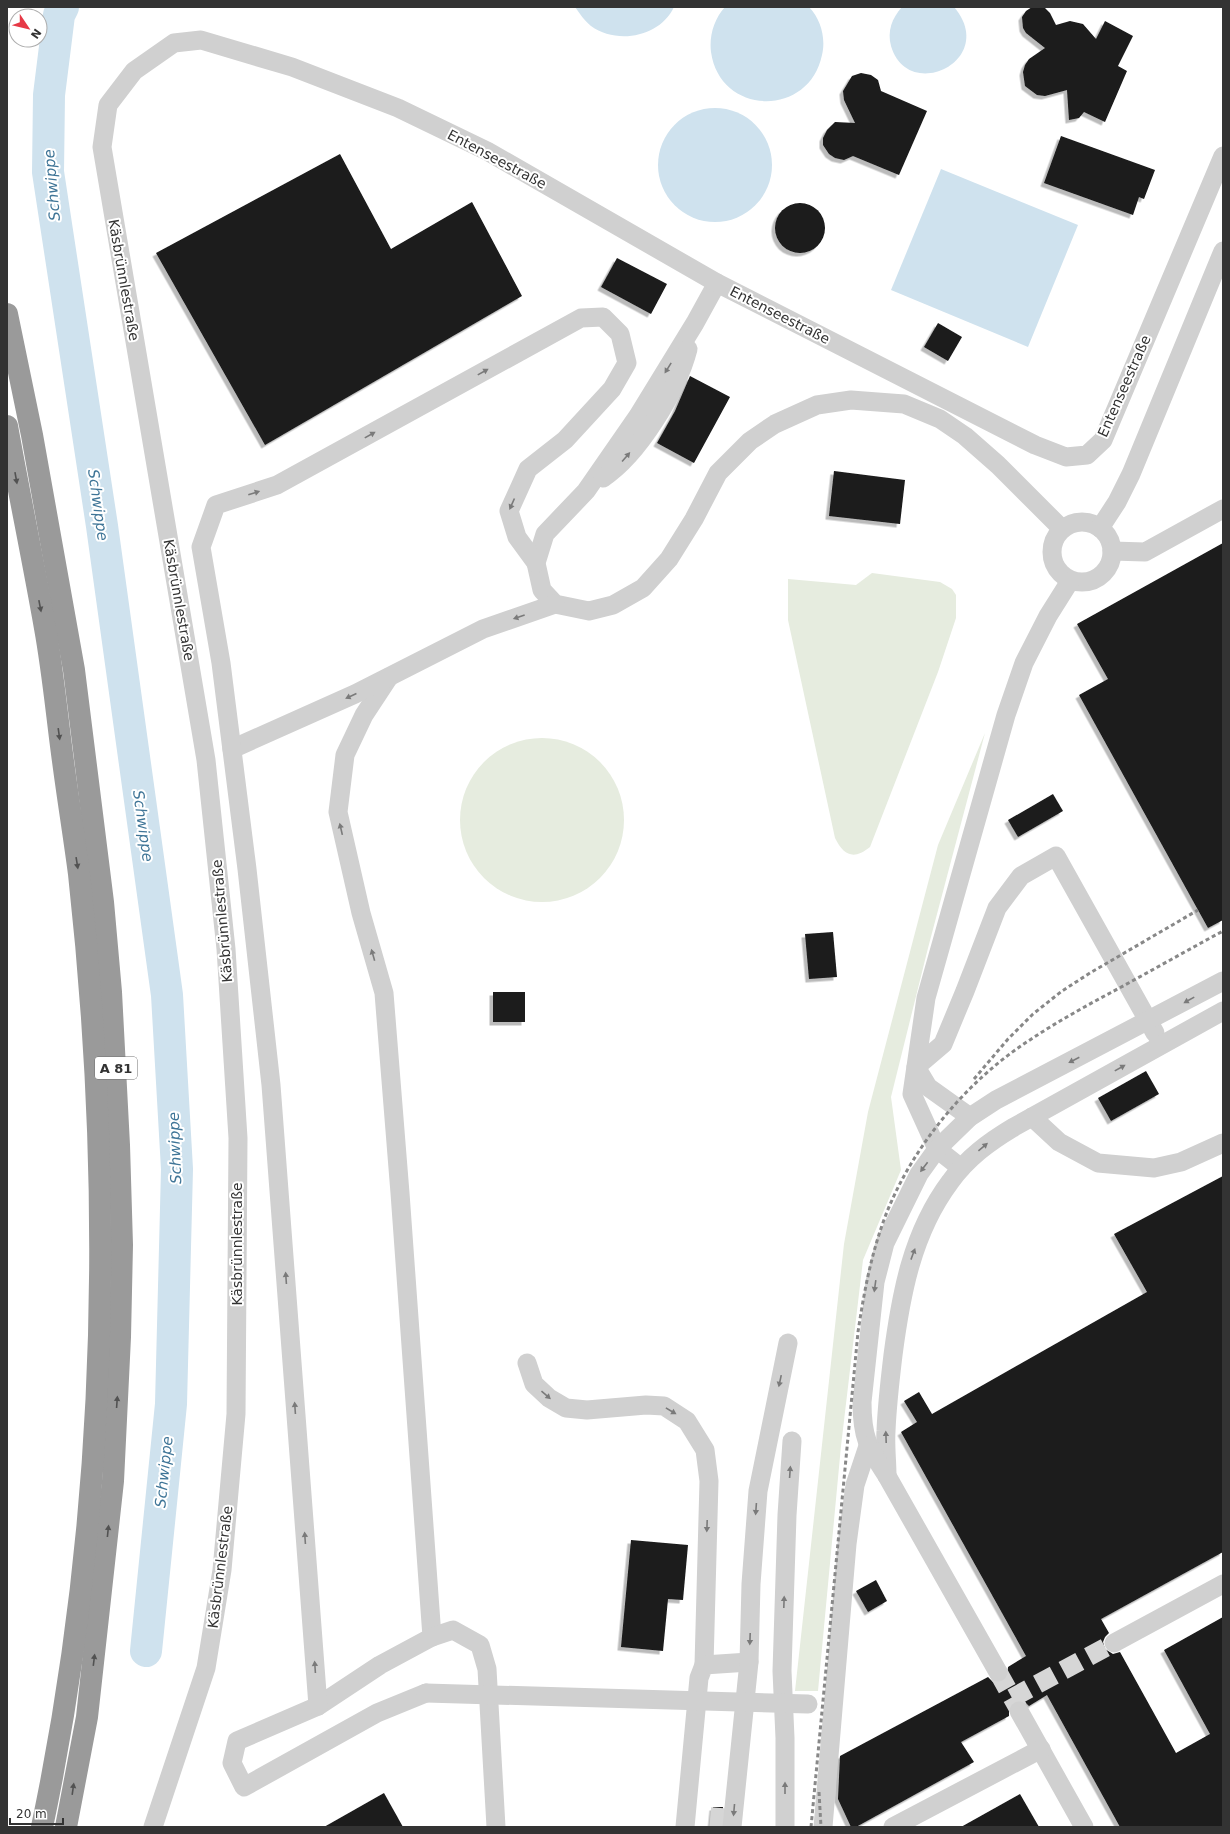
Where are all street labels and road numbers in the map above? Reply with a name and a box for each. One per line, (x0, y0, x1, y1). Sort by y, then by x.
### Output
street label: Entenseestraße (445, 126, 549, 192)
street label: Käsbrünnlestraße (105, 218, 143, 342)
street label: Entenseestraße (727, 283, 833, 347)
street label: Entenseestraße (1094, 333, 1154, 439)
street label: Käsbrünnlestraße (160, 538, 198, 662)
street label: Käsbrünnlestraße (209, 859, 235, 983)
road number: A 81 (95, 1057, 137, 1079)
street label: Käsbrünnlestraße (229, 1182, 245, 1306)
street label: Käsbrünnlestraße (205, 1505, 235, 1629)

